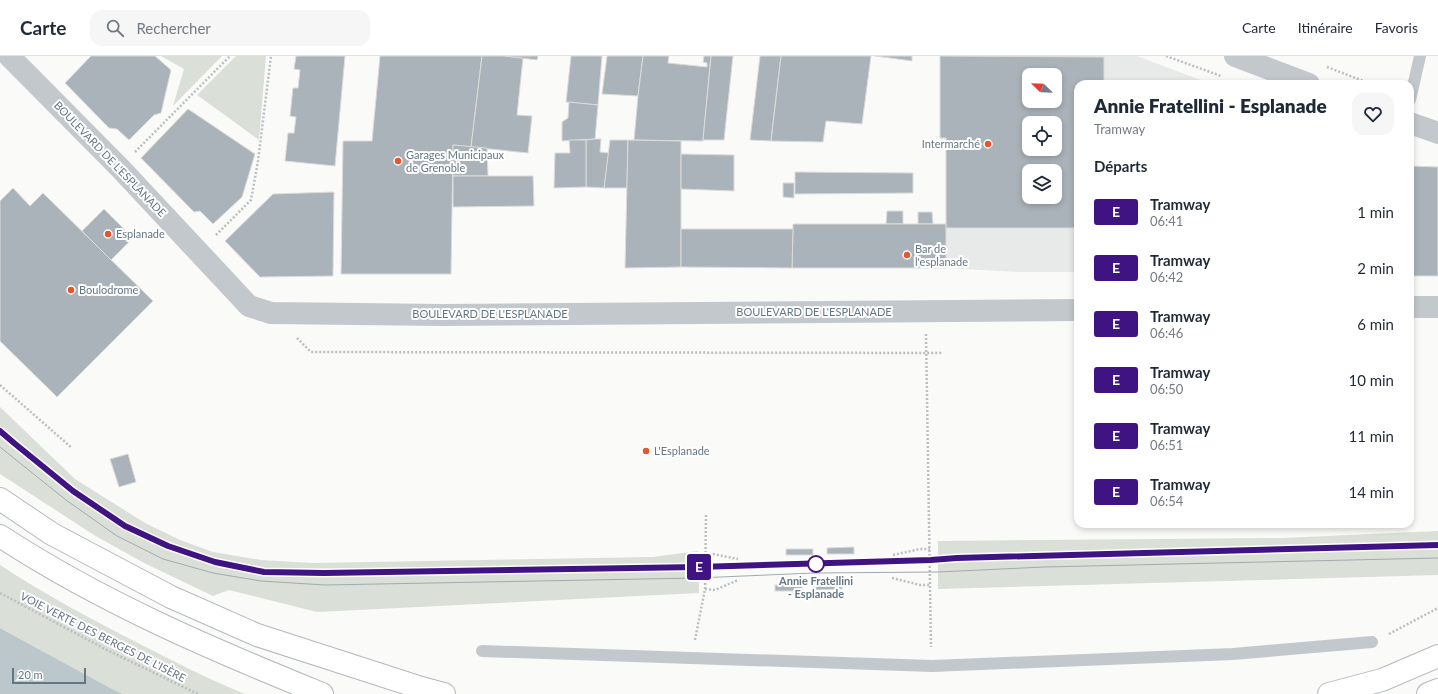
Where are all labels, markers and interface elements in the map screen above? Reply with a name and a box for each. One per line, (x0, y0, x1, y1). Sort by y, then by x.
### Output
search box (90, 10, 370, 46)
text: Carte (20, 16, 66, 39)
icon: search (104, 17, 126, 39)
text: Rechercher (136, 19, 211, 37)
text: Carte (1242, 19, 1276, 36)
text: Itinéraire (1298, 19, 1353, 36)
text: Favoris (1375, 19, 1418, 36)
north arrow (1022, 68, 1062, 108)
map controls (1022, 68, 1062, 204)
button: heart (1352, 93, 1394, 135)
text: Annie Fratellini - Esplanade (1094, 94, 1327, 117)
street label: BOULEVARD DE L'ESPLANADE (52, 98, 169, 219)
button: locate (1022, 116, 1062, 156)
text: Tramway (1094, 121, 1145, 137)
place label: Intermarché (922, 137, 980, 150)
marker: Intermarché (983, 139, 993, 149)
place label: Garages Municipaux de Grenoble (406, 148, 505, 174)
marker: Garages Municipaux de Grenoble (393, 156, 403, 166)
text: Départs (1094, 157, 1147, 175)
button: layers (1022, 164, 1062, 204)
text: Tramway (1150, 195, 1210, 213)
text: E (1112, 203, 1120, 220)
text: 1 min (1357, 203, 1394, 221)
text: 06:41 (1150, 213, 1183, 229)
place label: Esplanade (116, 227, 165, 240)
marker: Esplanade (103, 229, 113, 239)
place label: Bar de l'esplanade (915, 242, 968, 268)
marker: Bar de l'esplanade (902, 250, 912, 260)
text: Tramway (1150, 251, 1210, 269)
text: E (1112, 259, 1120, 276)
text: 2 min (1357, 259, 1394, 277)
text: 06:42 (1150, 269, 1183, 285)
place label: Boulodrome (79, 283, 138, 296)
marker: Boulodrome (66, 285, 76, 295)
street label: BOULEVARD DE L'ESPLANADE (736, 305, 892, 318)
street label: BOULEVARD DE L'ESPLANADE (412, 307, 568, 320)
text: Tramway (1150, 307, 1210, 325)
text: E (1112, 315, 1120, 332)
text: 6 min (1357, 315, 1394, 333)
text: 06:46 (1150, 325, 1183, 341)
text: Tramway (1150, 363, 1210, 381)
text: E (1112, 371, 1120, 388)
text: 10 min (1348, 371, 1394, 389)
text: 06:50 (1150, 381, 1183, 397)
text: Tramway (1150, 419, 1210, 437)
text: E (1112, 427, 1120, 444)
text: 11 min (1348, 427, 1394, 445)
text: 06:51 (1150, 437, 1183, 453)
place label: L'Esplanade (654, 444, 710, 457)
marker: L'Esplanade (641, 446, 651, 456)
text: Tramway (1150, 475, 1210, 493)
text: E (1112, 483, 1120, 500)
text: 14 min (1348, 483, 1394, 501)
text: 06:54 (1150, 493, 1183, 509)
line badge: E (686, 554, 712, 580)
marker: Annie Fratellini - Esplanade (807, 555, 825, 573)
text: E (695, 558, 703, 575)
place label: Annie Fratellini - Esplanade (778, 574, 853, 600)
street label: VOIE VERTE DES BERGES DE L'ISÈRE (18, 589, 188, 684)
scale bar (12, 666, 86, 685)
text: 20 m (18, 668, 43, 681)

